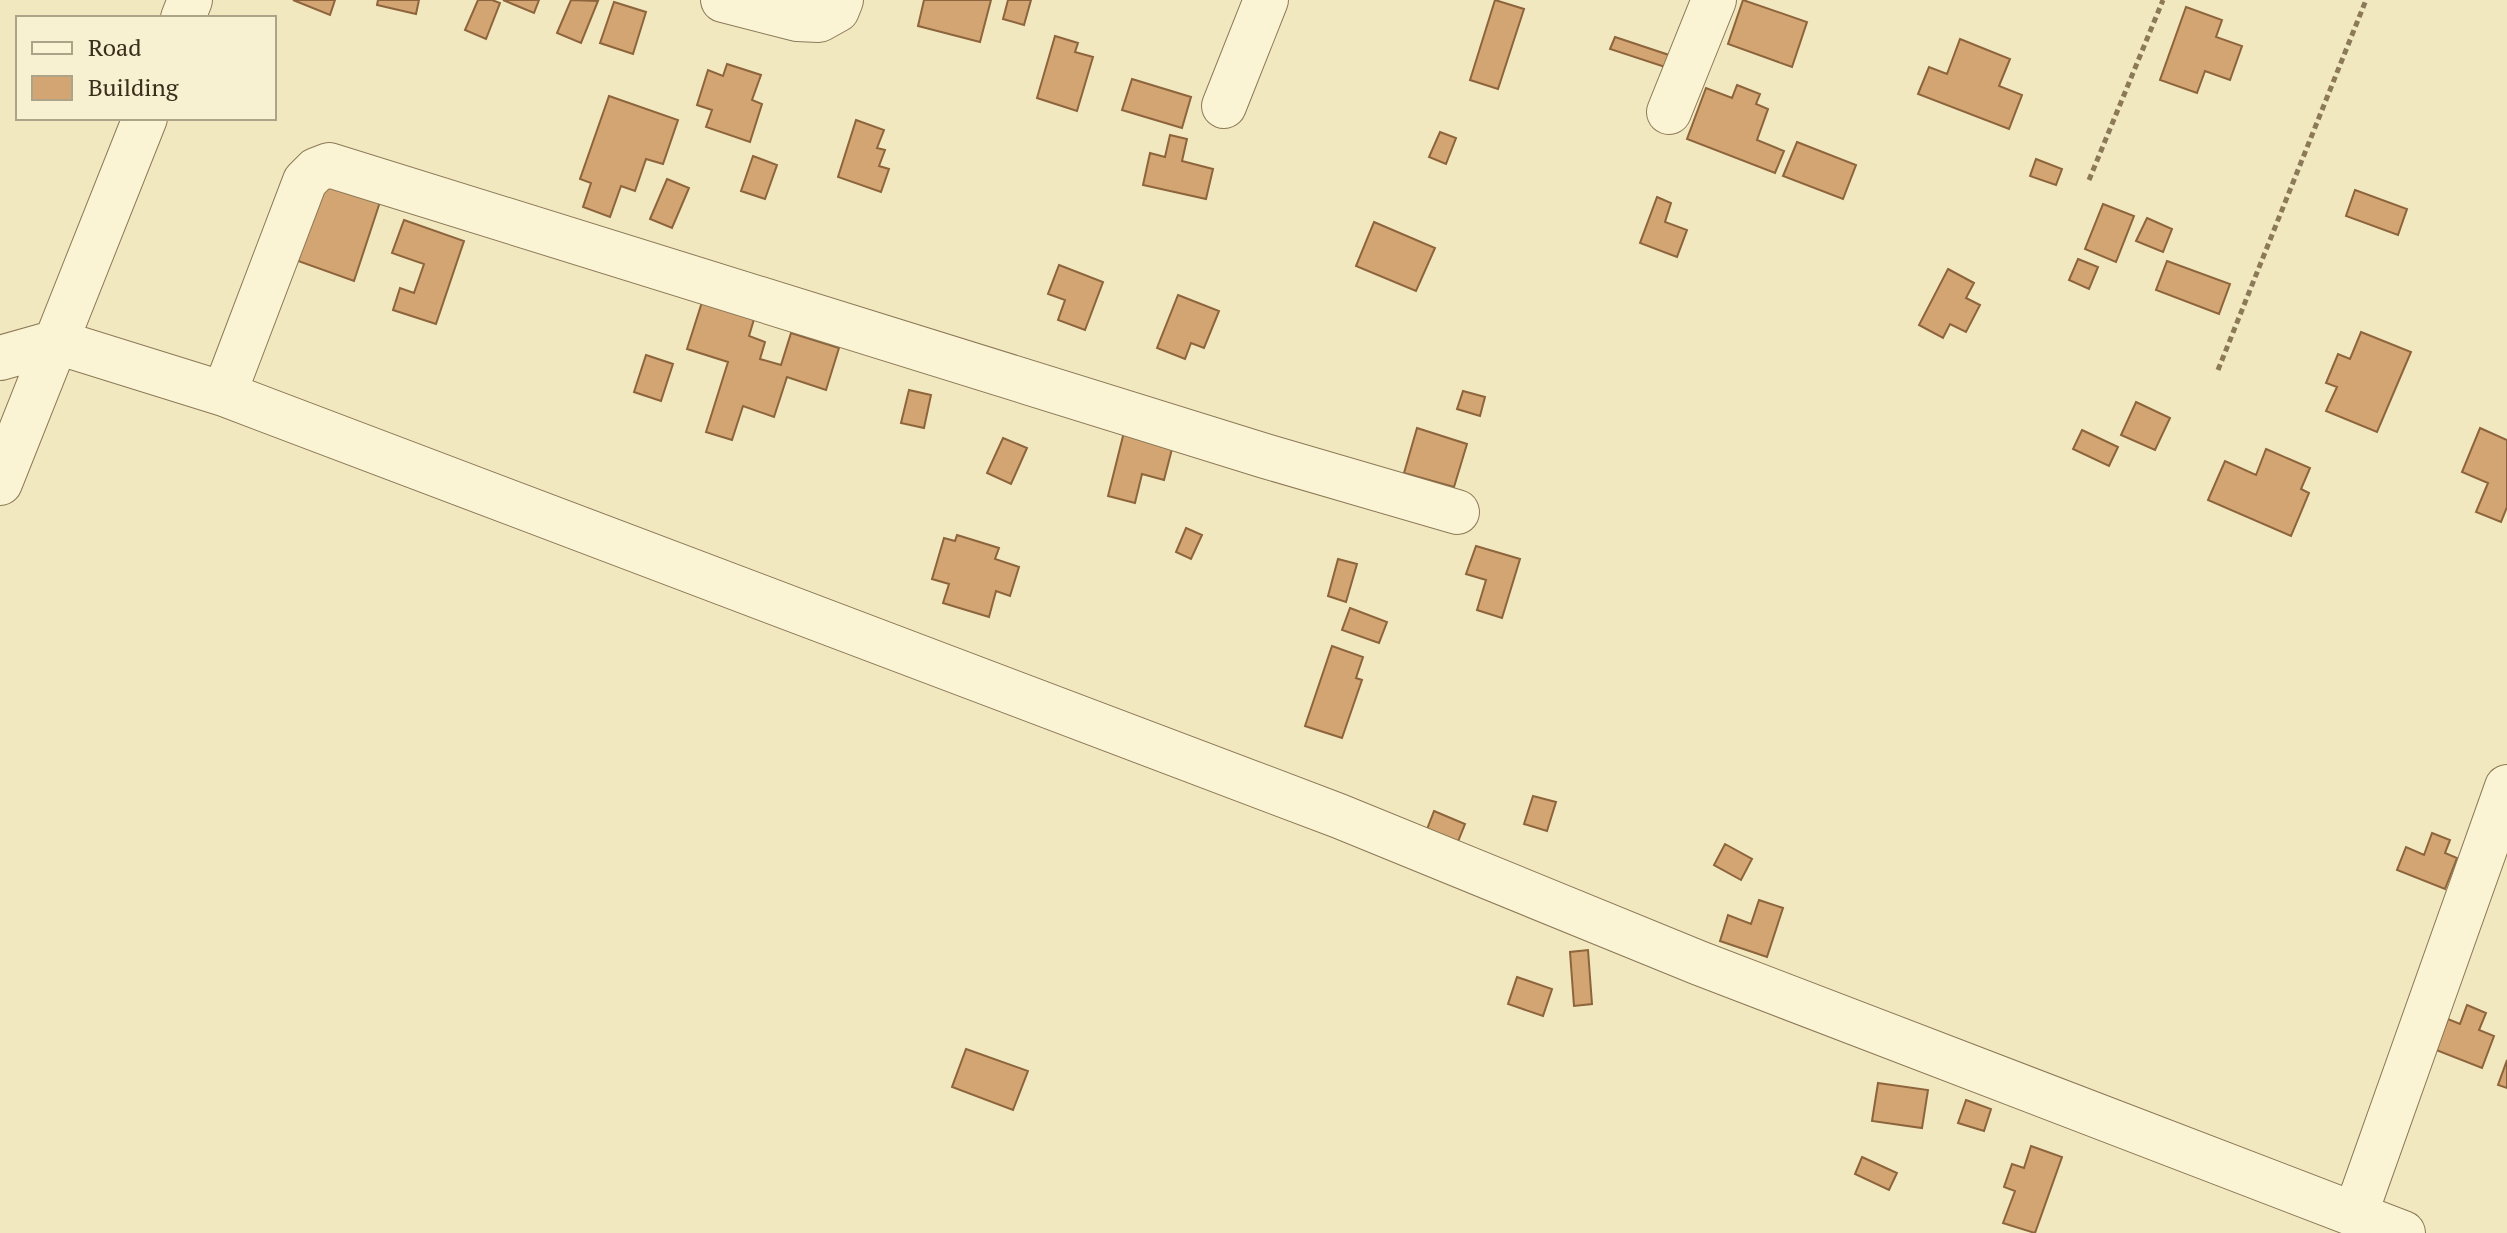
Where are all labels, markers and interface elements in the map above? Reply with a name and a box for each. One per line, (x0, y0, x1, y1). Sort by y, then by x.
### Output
legend (16, 16, 276, 120)
text: Road (88, 31, 142, 63)
text: Building (88, 71, 179, 103)

